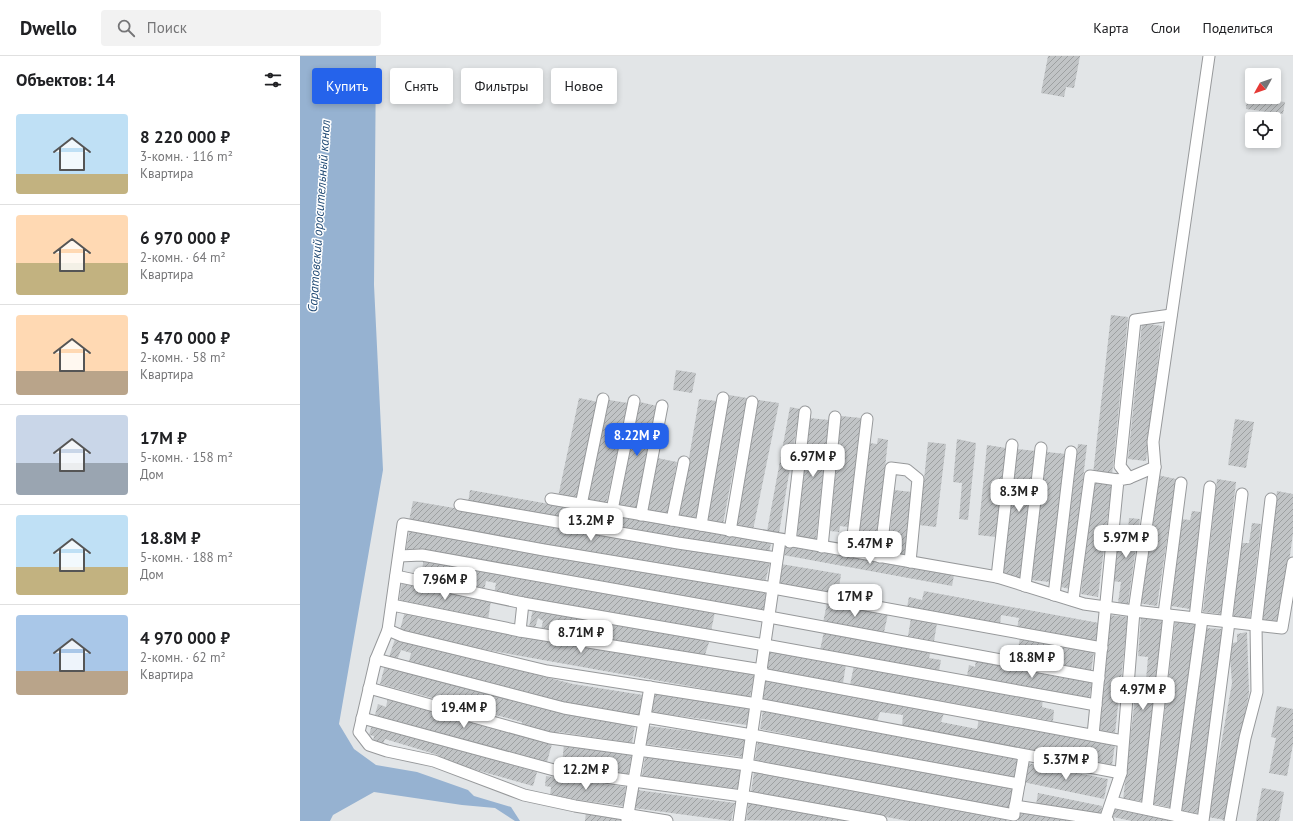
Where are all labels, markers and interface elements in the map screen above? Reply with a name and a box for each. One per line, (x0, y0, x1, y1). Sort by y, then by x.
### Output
search box (101, 10, 381, 46)
text: Dwello (20, 16, 77, 40)
icon: search (115, 17, 137, 39)
text: Поиск (147, 18, 187, 37)
text: Карта (1093, 19, 1129, 37)
text: Слои (1151, 19, 1180, 37)
text: Поделиться (1202, 19, 1273, 37)
chip: Купить (312, 68, 382, 104)
chip: Снять (390, 68, 453, 104)
chip: Фильтры (461, 68, 543, 104)
chip: Новое (551, 68, 617, 104)
north arrow (1245, 68, 1281, 104)
map controls (1245, 68, 1281, 148)
text: Объектов: 14 (16, 69, 115, 91)
icon: filters (262, 69, 284, 91)
button: locate (1245, 112, 1281, 148)
water label: Саратовский оросительный канал (304, 119, 334, 313)
text: 8 220 000 ₽ (140, 126, 230, 148)
icon: home (48, 130, 96, 178)
text: 3-комн. · 116 m² (140, 148, 233, 165)
text: Квартира (140, 165, 193, 182)
text: 6 970 000 ₽ (140, 227, 230, 249)
icon: home (48, 231, 96, 279)
text: 2-комн. · 64 m² (140, 249, 226, 266)
text: Квартира (140, 266, 193, 283)
text: 5 470 000 ₽ (140, 327, 230, 349)
icon: home (48, 331, 96, 379)
text: 2-комн. · 58 m² (140, 349, 226, 366)
text: Квартира (140, 366, 193, 383)
pin: 8.22M ₽ (600, 423, 674, 457)
text: 17M ₽ (140, 427, 187, 449)
text: 8.22M ₽ (614, 427, 660, 444)
icon: home (48, 431, 96, 479)
pin: 6.97M ₽ (776, 444, 850, 478)
text: 6.97M ₽ (790, 448, 836, 465)
text: 5-комн. · 158 m² (140, 449, 233, 466)
text: Дом (140, 466, 164, 483)
pin: 8.3M ₽ (986, 479, 1052, 513)
text: 8.3M ₽ (999, 483, 1039, 500)
pin: 13.2M ₽ (554, 508, 628, 542)
text: 13.2M ₽ (568, 512, 614, 529)
pin: 5.97M ₽ (1089, 525, 1163, 559)
text: 18.8M ₽ (140, 527, 201, 549)
text: 5.97M ₽ (1103, 529, 1149, 546)
icon: home (48, 531, 96, 579)
pin: 5.47M ₽ (833, 531, 907, 565)
text: 5.47M ₽ (847, 535, 893, 552)
text: 5-комн. · 188 m² (140, 549, 233, 566)
text: Дом (140, 566, 164, 583)
pin: 7.96M ₽ (408, 567, 482, 601)
text: 7.96M ₽ (423, 571, 467, 588)
pin: 17M ₽ (827, 584, 883, 618)
text: 17M ₽ (837, 588, 873, 605)
pin: 8.71M ₽ (544, 620, 618, 654)
text: 8.71M ₽ (558, 624, 604, 641)
text: 4 970 000 ₽ (140, 627, 230, 649)
icon: home (48, 631, 96, 679)
pin: 18.8M ₽ (995, 645, 1069, 679)
text: 2-комн. · 62 m² (140, 649, 226, 666)
text: 18.8M ₽ (1009, 649, 1055, 666)
text: Квартира (140, 666, 193, 683)
pin: 4.97M ₽ (1106, 677, 1180, 711)
text: 4.97M ₽ (1120, 681, 1166, 698)
pin: 19.4M ₽ (427, 695, 501, 729)
text: 19.4M ₽ (441, 699, 487, 716)
pin: 5.37M ₽ (1029, 747, 1103, 781)
text: 5.37M ₽ (1043, 751, 1089, 768)
pin: 12.2M ₽ (549, 757, 623, 791)
text: 12.2M ₽ (563, 761, 609, 778)

